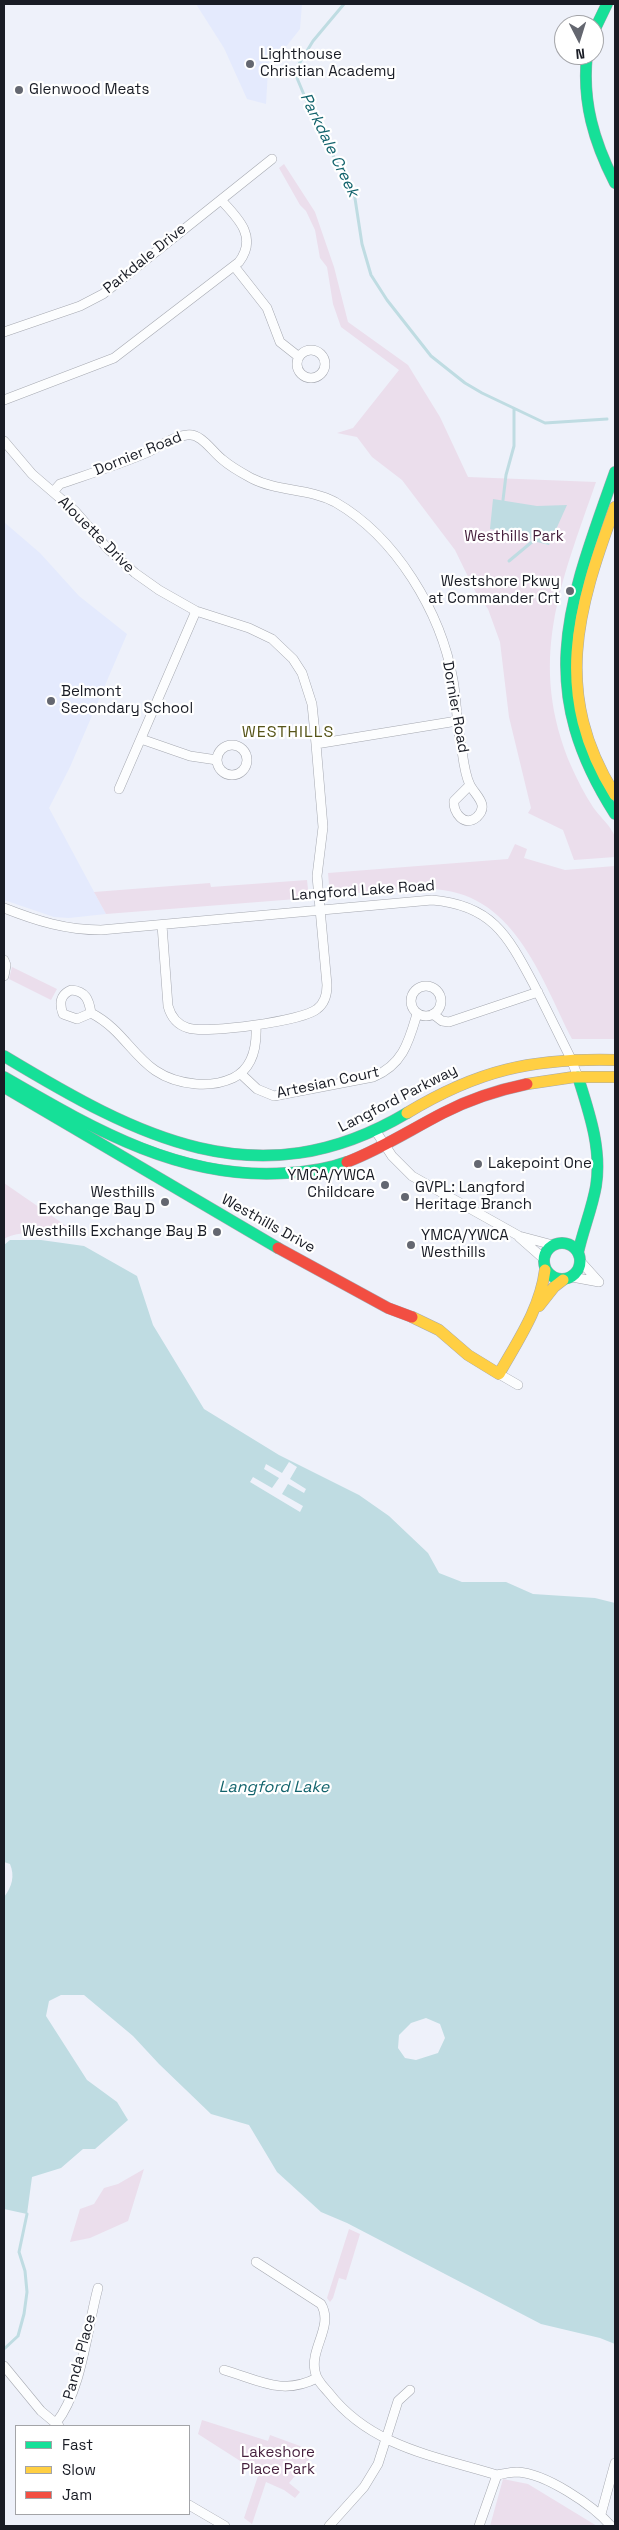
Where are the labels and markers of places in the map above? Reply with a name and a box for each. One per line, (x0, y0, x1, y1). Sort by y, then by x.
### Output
place label: Lighthouse Christian Academy (260, 46, 395, 81)
marker: Lighthouse Christian Academy (244, 58, 256, 70)
place label: Glenwood Meats (29, 81, 149, 99)
marker: Glenwood Meats (13, 84, 25, 96)
place label: Westshore Pkwy at Commander Crt (428, 573, 560, 608)
marker: Westshore Pkwy at Commander Crt (564, 585, 576, 597)
place label: Belmont Secondary School (61, 683, 193, 718)
marker: Belmont Secondary School (45, 695, 57, 707)
place label: Lakepoint One (488, 1155, 592, 1173)
marker: Lakepoint One (472, 1158, 484, 1170)
place label: YMCA/YWCA Childcare (287, 1167, 375, 1202)
marker: YMCA/YWCA Childcare (379, 1179, 391, 1191)
place label: GVPL: Langford Heritage Branch (415, 1179, 532, 1214)
place label: Westhills Exchange Bay D (38, 1184, 155, 1219)
marker: GVPL: Langford Heritage Branch (399, 1191, 411, 1203)
marker: Westhills Exchange Bay D (159, 1196, 171, 1208)
place label: Westhills Exchange Bay B (22, 1223, 207, 1241)
marker: Westhills Exchange Bay B (211, 1226, 223, 1238)
place label: YMCA/YWCA Westhills (421, 1227, 509, 1262)
marker: YMCA/YWCA Westhills (405, 1239, 417, 1251)

